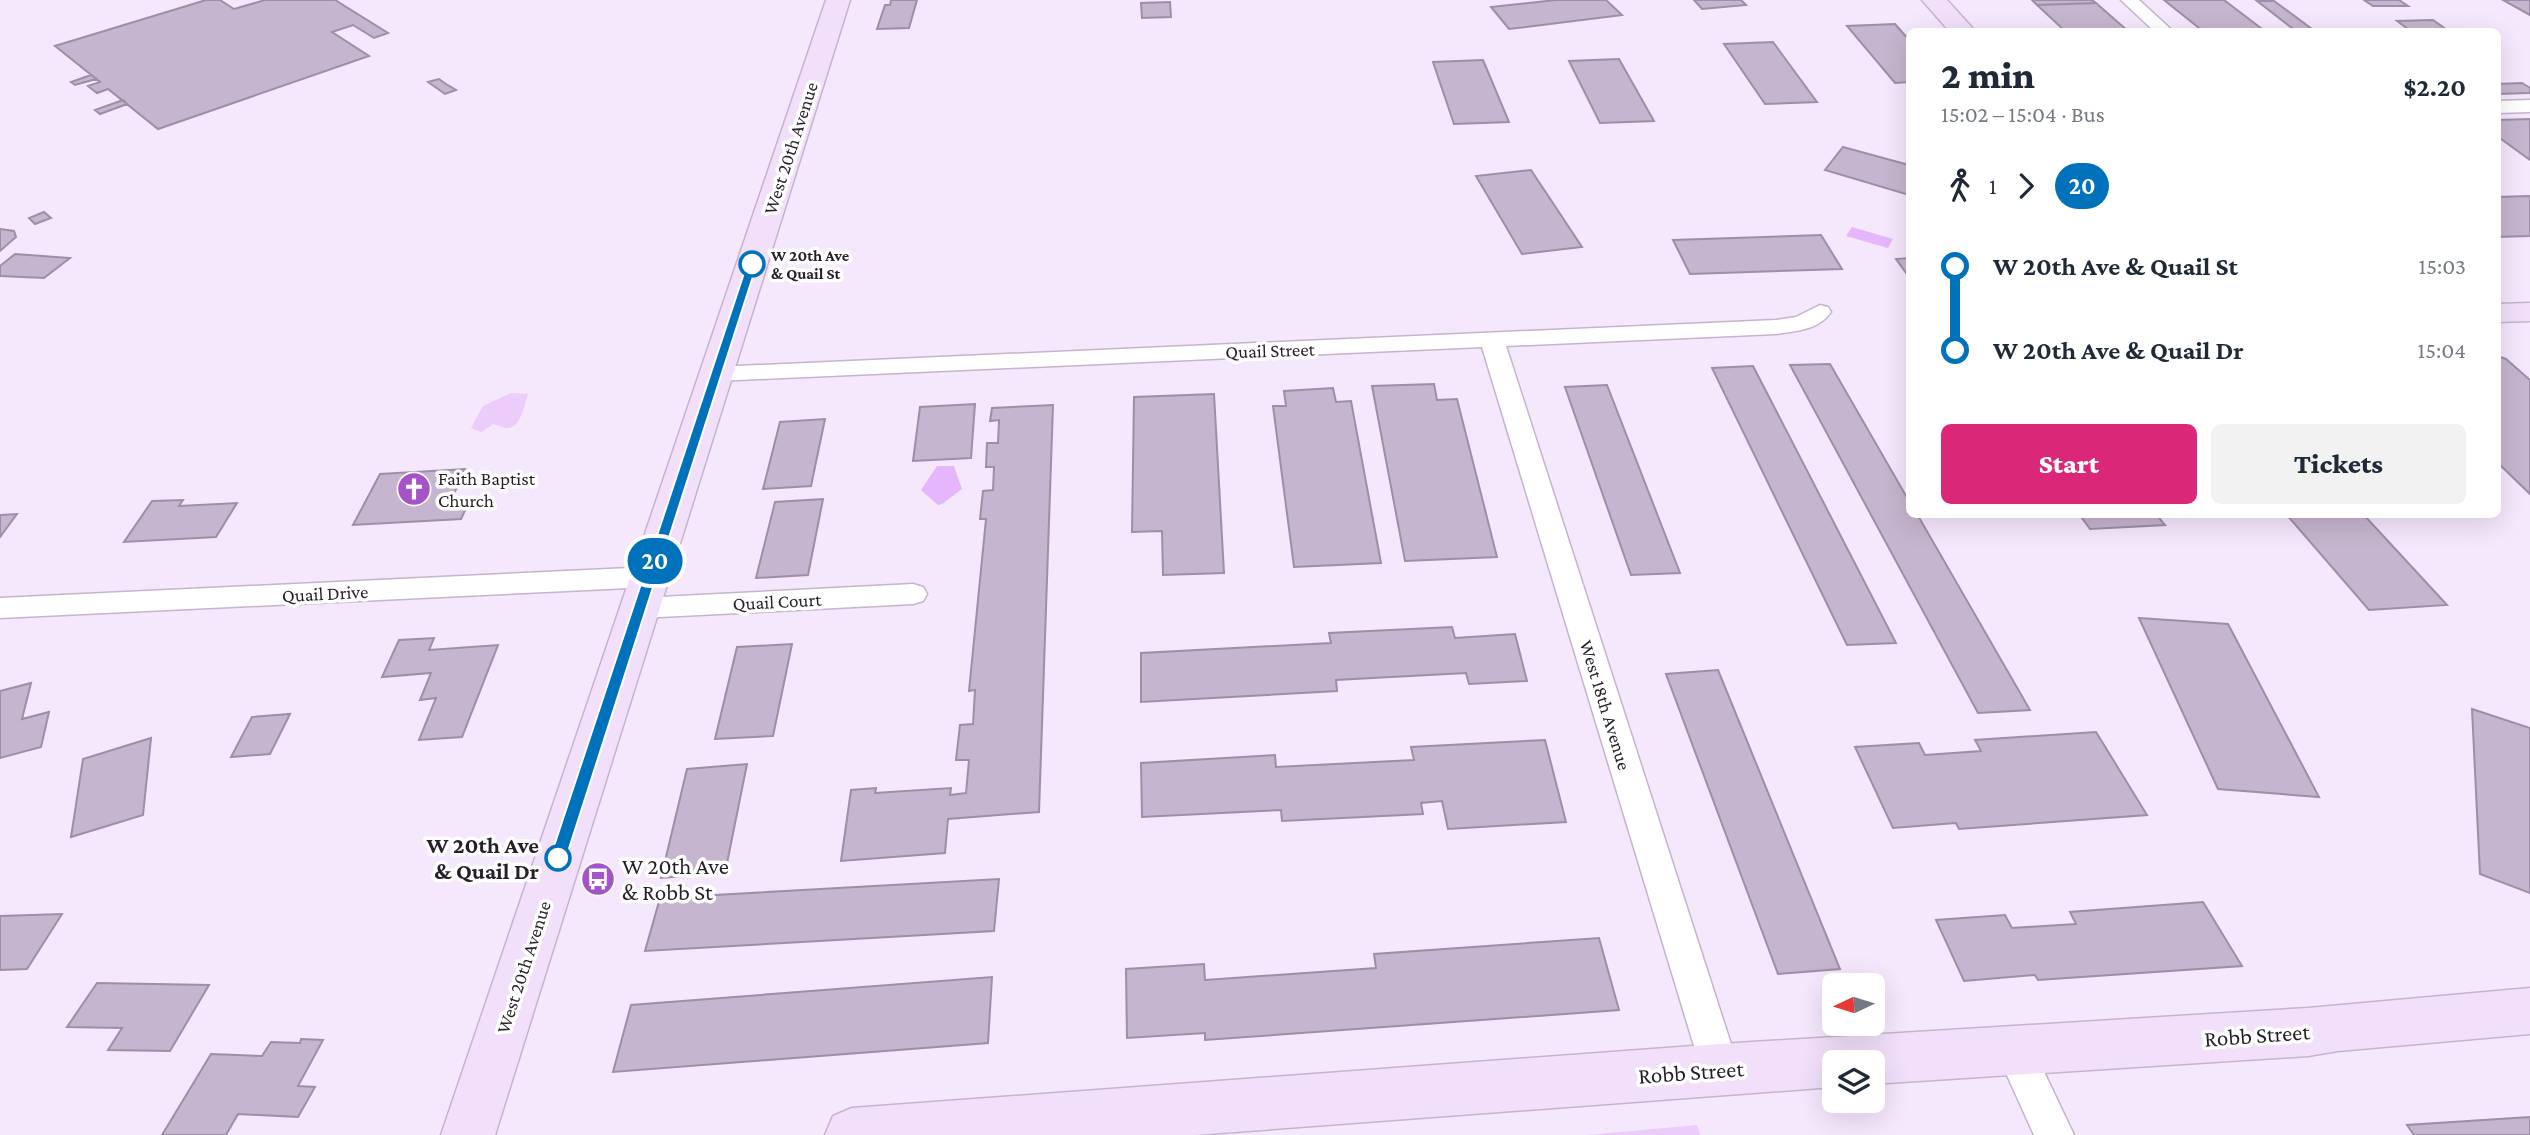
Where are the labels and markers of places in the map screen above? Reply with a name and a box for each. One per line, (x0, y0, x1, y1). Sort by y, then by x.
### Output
place label: W 20th Ave & Quail St (770, 247, 850, 282)
marker: W 20th Ave & Quail St (739, 251, 765, 277)
place label: Faith Baptist Church (438, 468, 536, 511)
church icon: Faith Baptist Church (395, 470, 433, 508)
place label: W 20th Ave & Quail Dr (425, 832, 539, 884)
marker: W 20th Ave & Quail Dr (545, 845, 571, 871)
place label: W 20th Ave & Robb St (622, 853, 729, 905)
bus stop icon: W 20th Ave & Robb St (579, 860, 617, 898)

